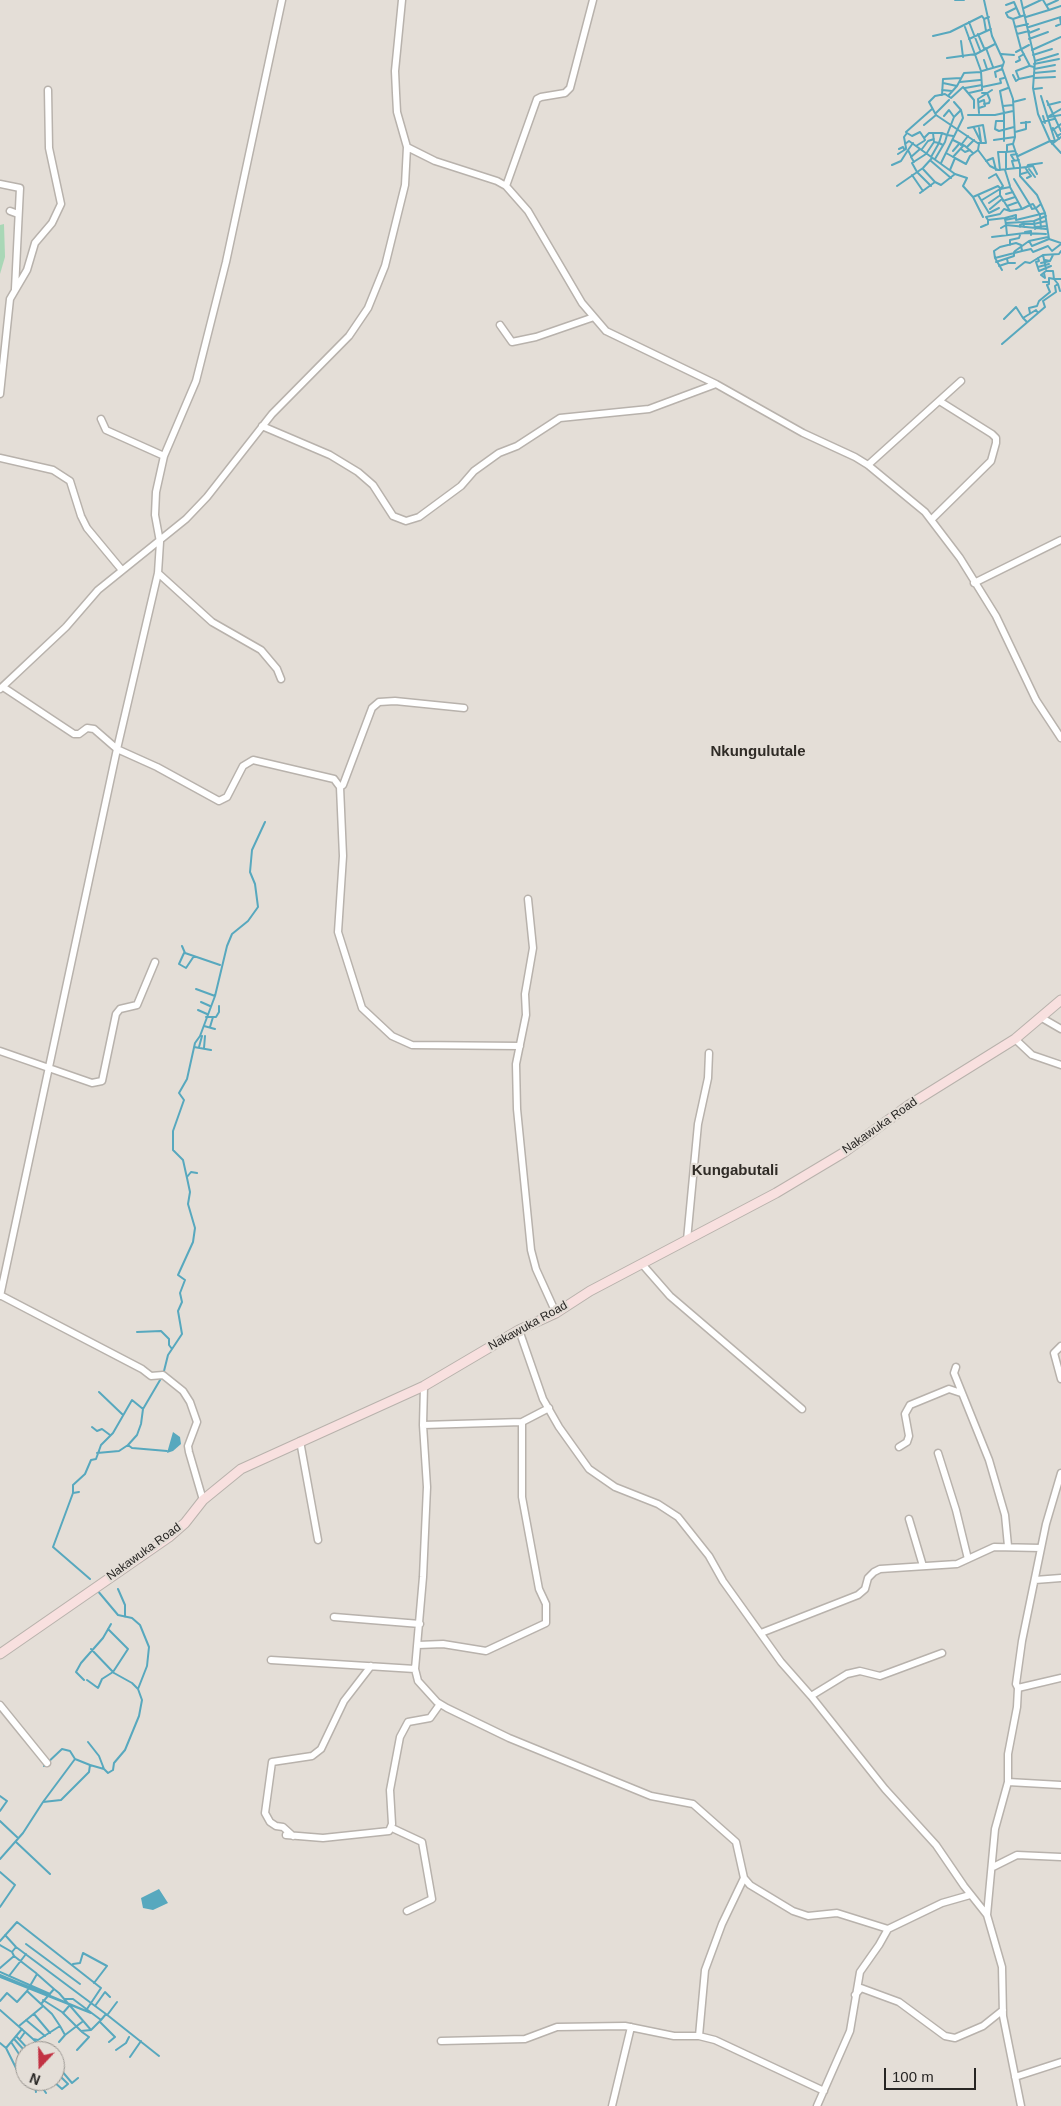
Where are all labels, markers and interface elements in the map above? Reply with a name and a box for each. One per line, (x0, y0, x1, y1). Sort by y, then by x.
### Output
district label: Nkungulutale (710, 743, 806, 761)
street label: Nakawuka Road (840, 1095, 920, 1157)
district label: Kungabutali (692, 1162, 778, 1180)
street label: Nakawuka Road (486, 1298, 570, 1354)
street label: Nakawuka Road (104, 1520, 184, 1584)
north arrow (15, 2041, 65, 2091)
scale bar (886, 2058, 978, 2090)
text: 100 m (892, 2068, 934, 2085)
text: N (27, 2070, 43, 2088)

